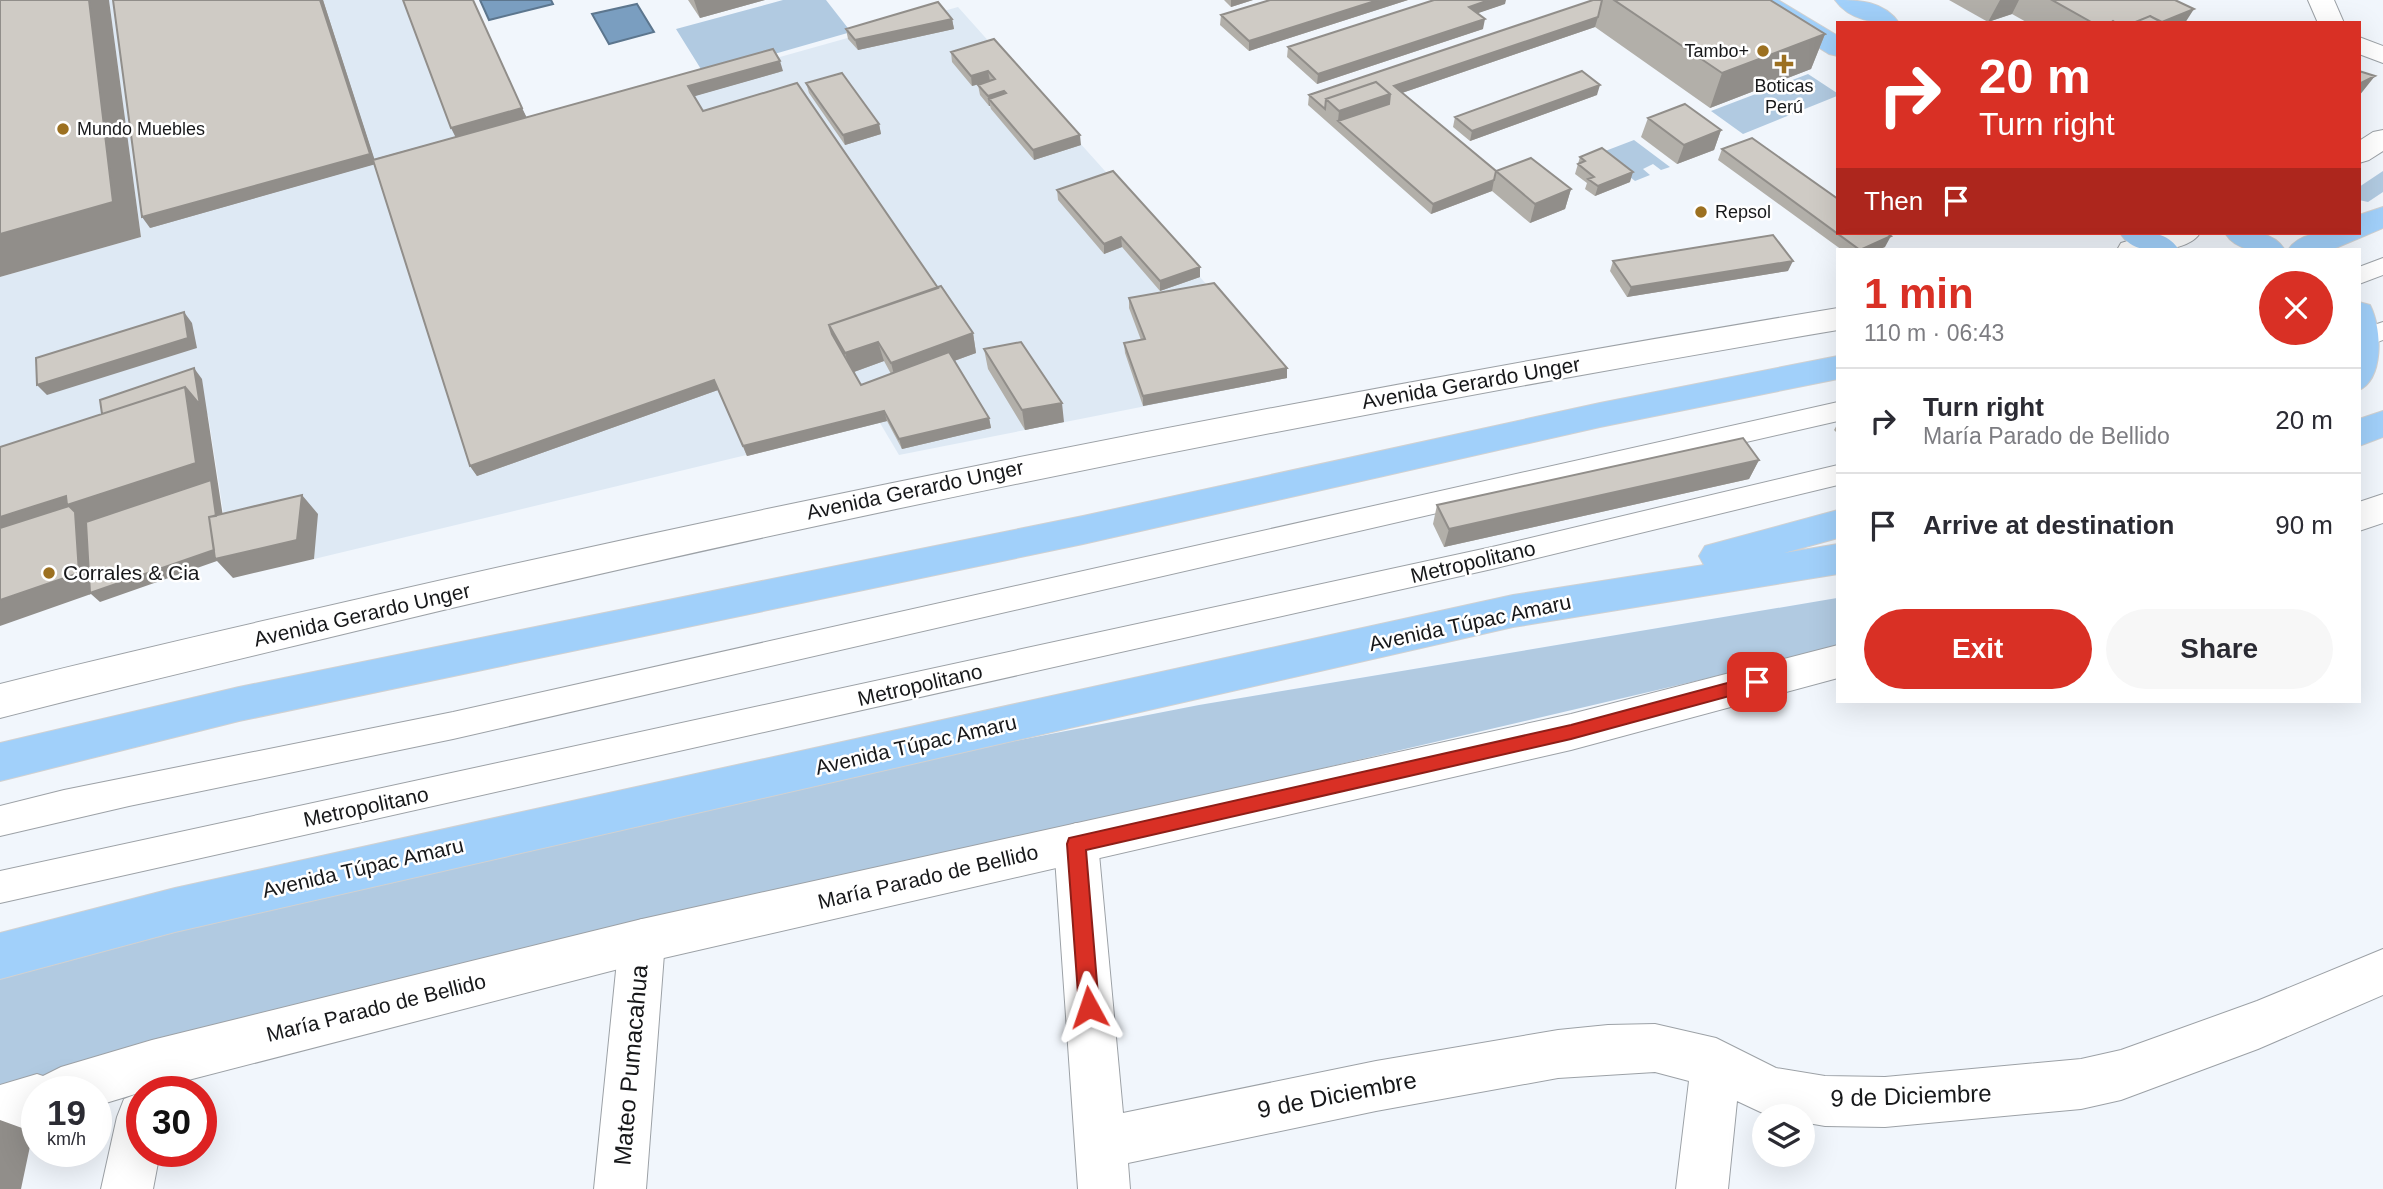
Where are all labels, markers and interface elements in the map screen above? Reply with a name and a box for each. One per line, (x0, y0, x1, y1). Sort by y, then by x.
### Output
place label: Tambo+ (1684, 41, 1749, 61)
marker: Tambo+ (1755, 43, 1771, 59)
icon: right (1864, 49, 1955, 140)
text: 20 m (1979, 49, 2091, 103)
marker: Boticas Perú (1776, 56, 1792, 72)
place label: Boticas Perú (1754, 76, 1814, 117)
text: Turn right (1979, 106, 2115, 142)
place label: Mundo Muebles (77, 119, 205, 139)
marker: Mundo Muebles (55, 121, 71, 137)
icon: arrive (1937, 182, 1975, 220)
text: Then (1864, 186, 1923, 216)
place label: Repsol (1715, 202, 1771, 222)
marker: Repsol (1693, 204, 1709, 220)
text: 1 min (1864, 270, 1974, 317)
button: close (2259, 271, 2333, 345)
text: 110 m · 06:43 (1864, 320, 2004, 346)
street label: Avenida Gerardo Unger (1360, 352, 1582, 413)
text: Turn right (1923, 392, 2044, 422)
icon: right (1864, 402, 1902, 440)
text: 20 m (2275, 405, 2333, 435)
text: María Parado de Bellido (1923, 423, 2170, 449)
street label: Avenida Gerardo Unger (804, 455, 1026, 524)
icon: arrive (1864, 507, 1902, 545)
text: Arrive at destination (1923, 510, 2174, 540)
text: 90 m (2275, 510, 2333, 540)
street label: Metropolitano (1408, 536, 1537, 587)
place label: Corrales & Cia (63, 561, 200, 584)
marker: Corrales & Cia (41, 565, 57, 581)
street label: Avenida Gerardo Unger (251, 578, 472, 651)
street label: Avenida Túpac Amaru (1367, 590, 1573, 655)
button: Exit (1864, 609, 2092, 689)
button: Share (2106, 609, 2333, 689)
pin (1727, 652, 1787, 712)
street label: Metropolitano (855, 659, 984, 710)
icon: arrive (1738, 663, 1776, 701)
street label: Avenida Túpac Amaru (813, 710, 1019, 779)
street label: Metropolitano (301, 782, 431, 831)
street label: Avenida Túpac Amaru (260, 833, 466, 902)
street label: María Parado de Bellido (816, 840, 1040, 913)
street label: Mateo Pumacahua (608, 963, 653, 1166)
street label: María Parado de Bellido (264, 969, 488, 1046)
position arrow (1052, 970, 1126, 1044)
street label: 9 de Diciembre (1255, 1066, 1419, 1123)
speed limit sign: 30 (126, 1076, 217, 1167)
street label: 9 de Diciembre (1830, 1079, 1992, 1112)
text: 19 (47, 1093, 86, 1132)
map controls (1752, 1104, 1815, 1167)
button: layers (1752, 1104, 1815, 1167)
text: km/h (47, 1129, 86, 1149)

